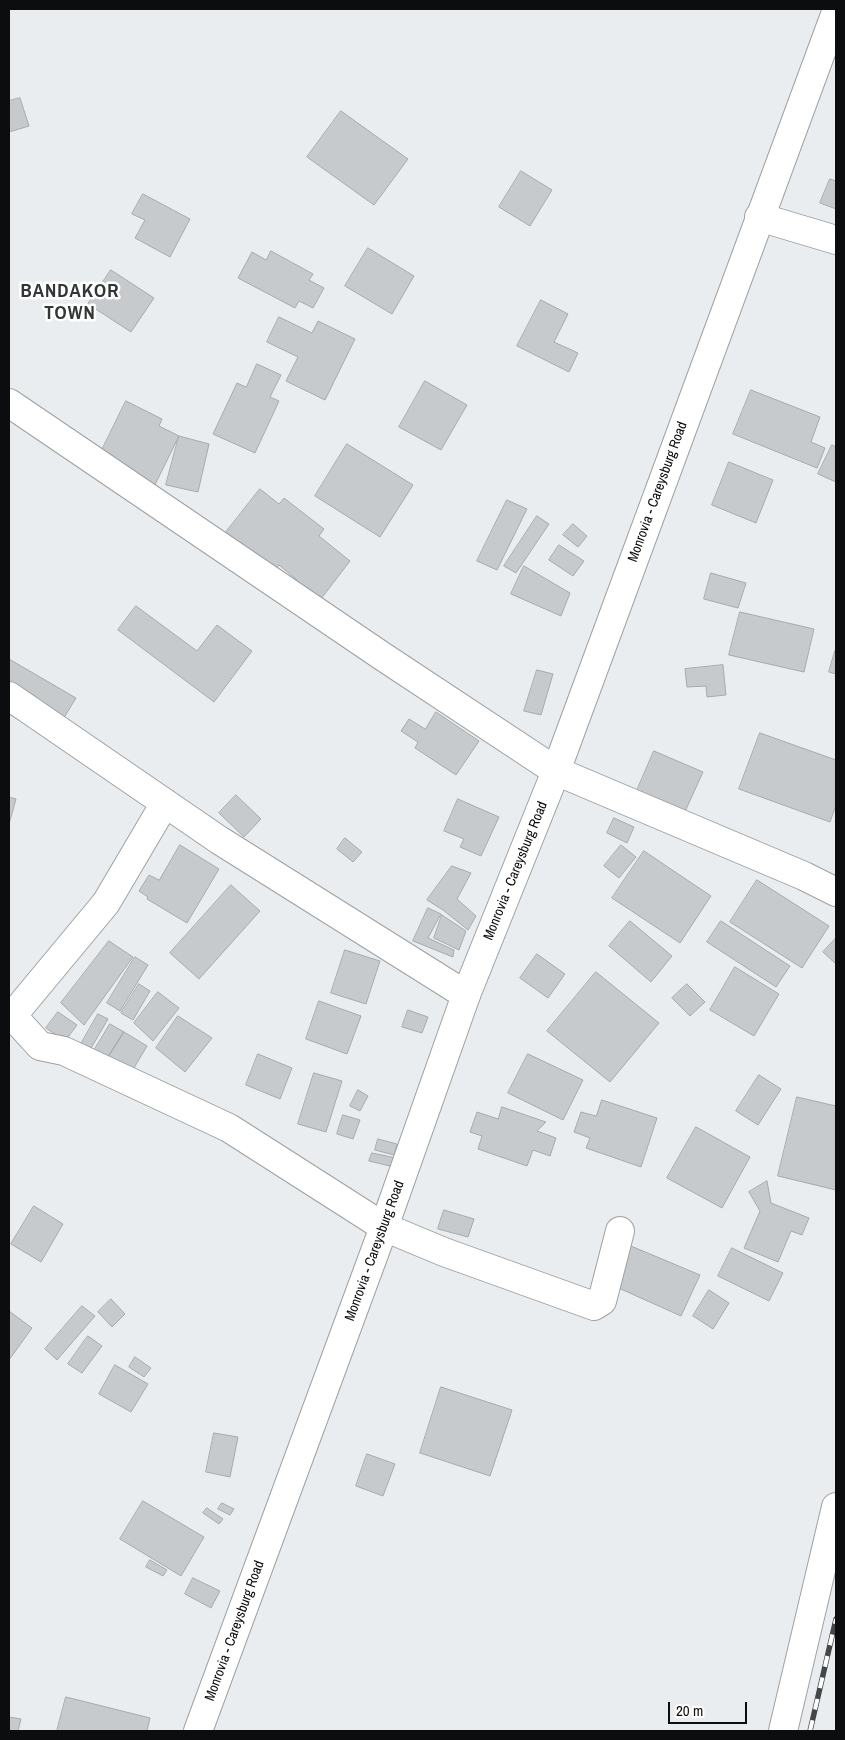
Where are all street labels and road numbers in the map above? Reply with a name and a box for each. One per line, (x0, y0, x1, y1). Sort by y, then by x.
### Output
street label: Monrovia - Careysburg Road (625, 420, 691, 564)
street label: Monrovia - Careysburg Road (480, 799, 552, 943)
street label: Monrovia - Careysburg Road (342, 1179, 408, 1323)
street label: Monrovia - Careysburg Road (202, 1559, 268, 1703)

